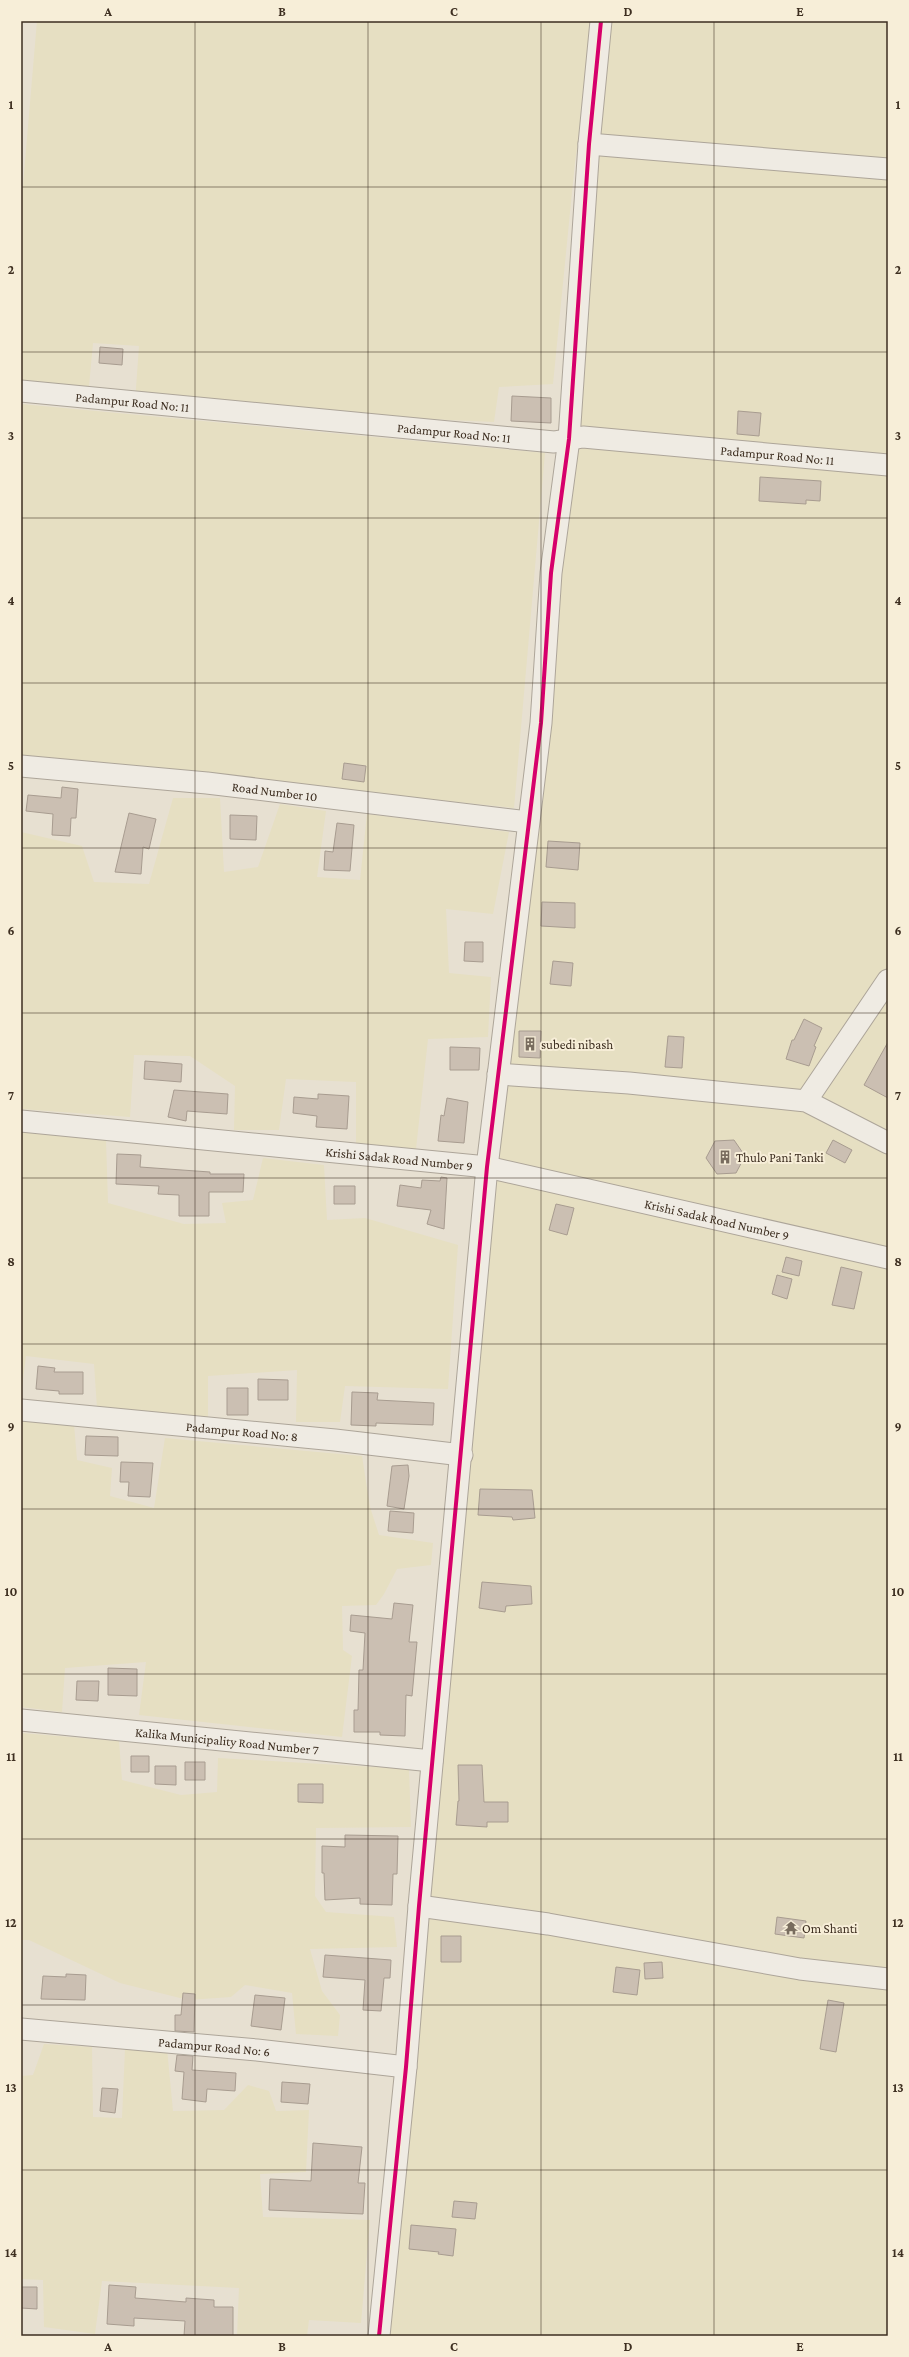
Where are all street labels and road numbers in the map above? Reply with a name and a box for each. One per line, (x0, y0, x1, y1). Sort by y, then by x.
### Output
street label: Padampur Road No: 11 (75, 389, 190, 415)
street label: Padampur Road No: 11 (396, 420, 512, 446)
street label: Padampur Road No: 11 (720, 443, 835, 468)
street label: Road Number 10 (231, 779, 318, 804)
street label: Krishi Sadak Road Number 9 (325, 1144, 473, 1174)
street label: Krishi Sadak Road Number 9 (643, 1196, 791, 1243)
street label: Padampur Road No: 8 (185, 1419, 299, 1444)
street label: Kalika Municipality Road Number 7 (135, 1724, 319, 1758)
street label: Padampur Road No: 6 (158, 2034, 271, 2059)

